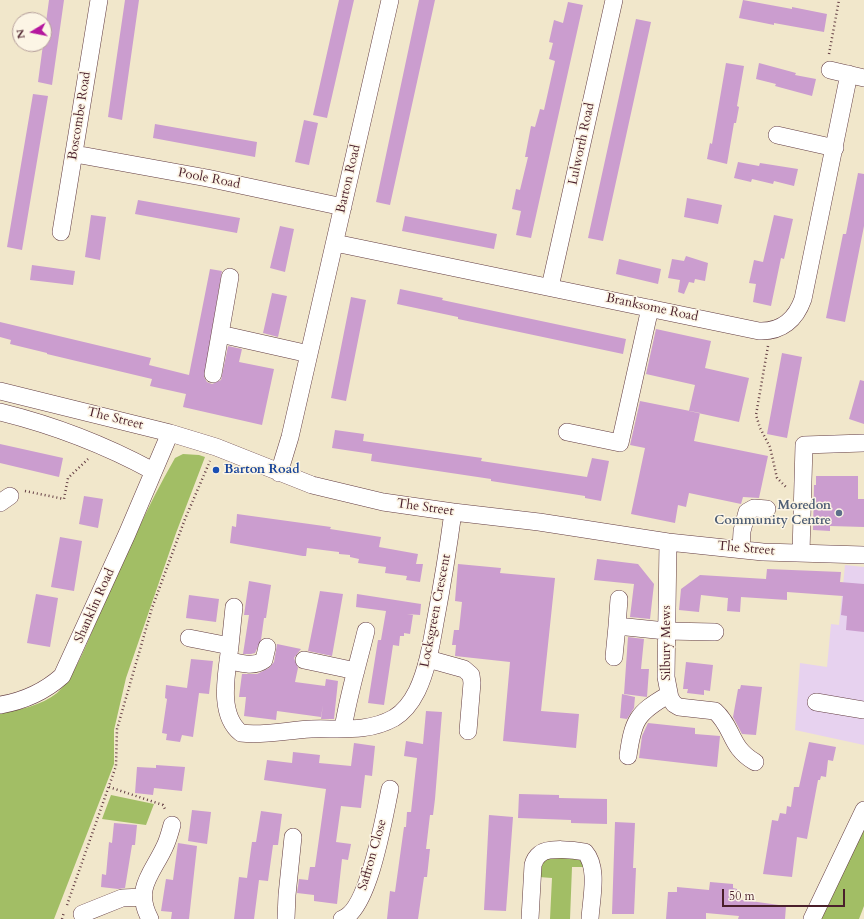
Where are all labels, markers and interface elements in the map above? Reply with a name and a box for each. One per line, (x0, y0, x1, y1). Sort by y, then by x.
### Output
north arrow (12, 12, 52, 52)
text: N (12, 28, 29, 40)
street label: Boscombe Road (65, 71, 95, 161)
street label: Lulworth Road (566, 101, 598, 187)
street label: Barton Road (334, 143, 364, 215)
street label: Poole Road (177, 165, 241, 193)
street label: Branksome Road (604, 291, 700, 325)
street label: The Street (85, 404, 145, 434)
place label: Barton Road (224, 462, 300, 478)
marker: Barton Road (211, 465, 221, 475)
street label: The Street (396, 496, 454, 520)
place label: Moredon Community Centre (714, 498, 831, 529)
marker: Moredon Community Centre (834, 508, 844, 518)
street label: The Street (717, 539, 775, 559)
street label: Locksgreen Crescent (417, 553, 455, 669)
street label: Shanklin Road (72, 566, 118, 646)
street label: Silbury Mews (659, 605, 675, 681)
street label: Saffron Close (355, 818, 391, 892)
scale bar (724, 881, 847, 907)
text: 50 m (729, 888, 755, 904)

